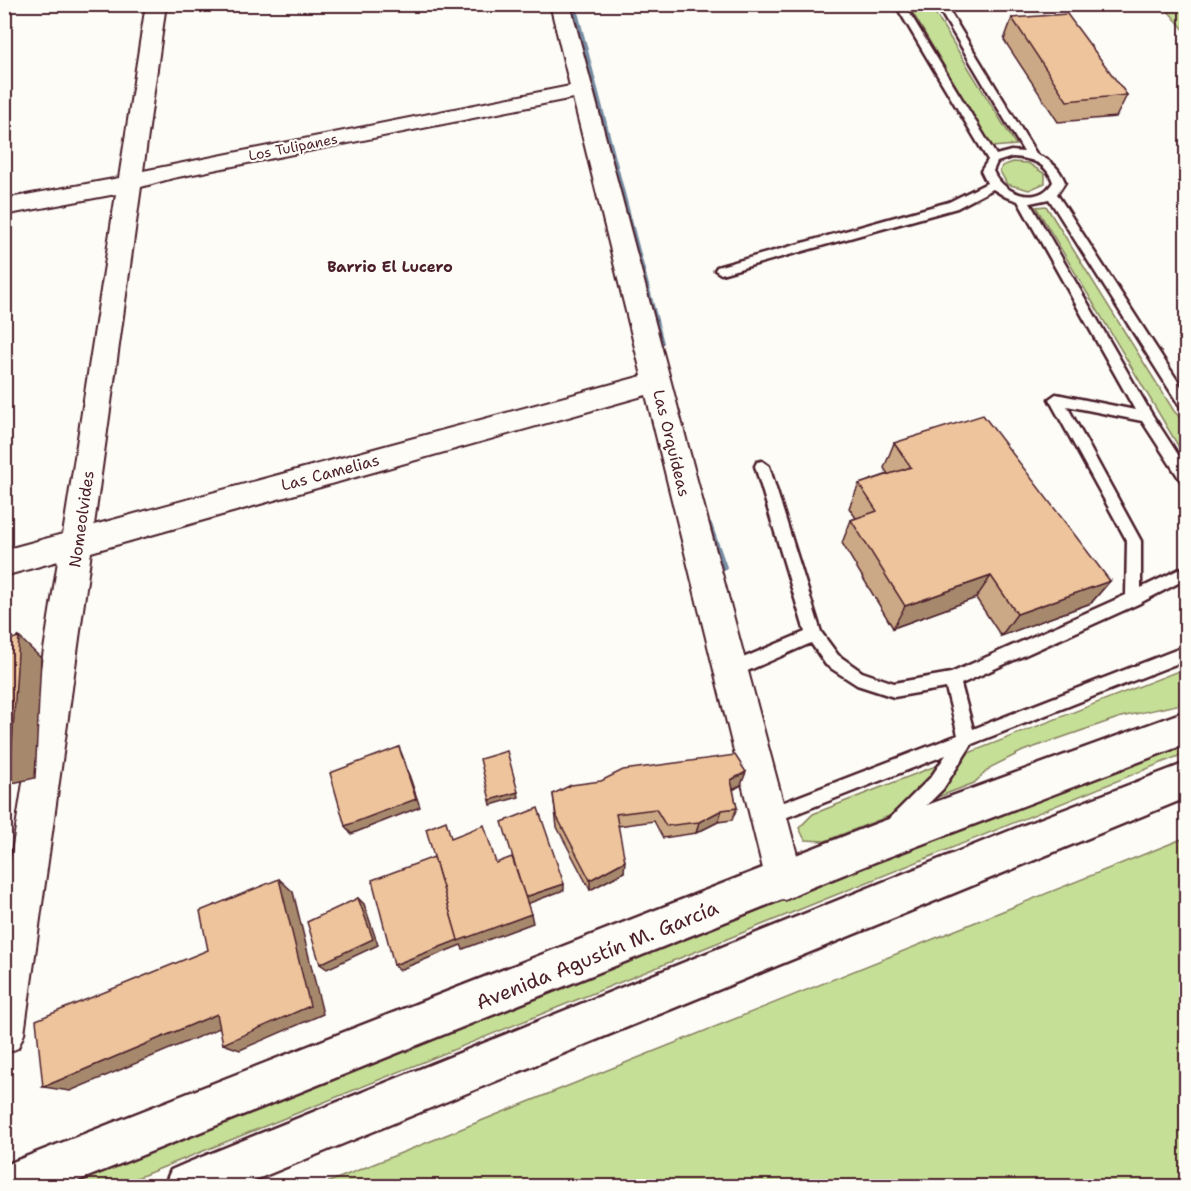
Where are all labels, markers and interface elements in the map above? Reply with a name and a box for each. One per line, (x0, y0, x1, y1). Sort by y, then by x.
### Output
street label: Los Tulipanes (247, 130, 339, 164)
district label: Barrio El Lucero (327, 257, 453, 277)
street label: Las Orquídeas (648, 387, 695, 499)
street label: Las Camelias (279, 449, 382, 496)
street label: Nomeolvides (64, 469, 99, 569)
street label: Avenida Agustín M. García (472, 894, 723, 1016)

